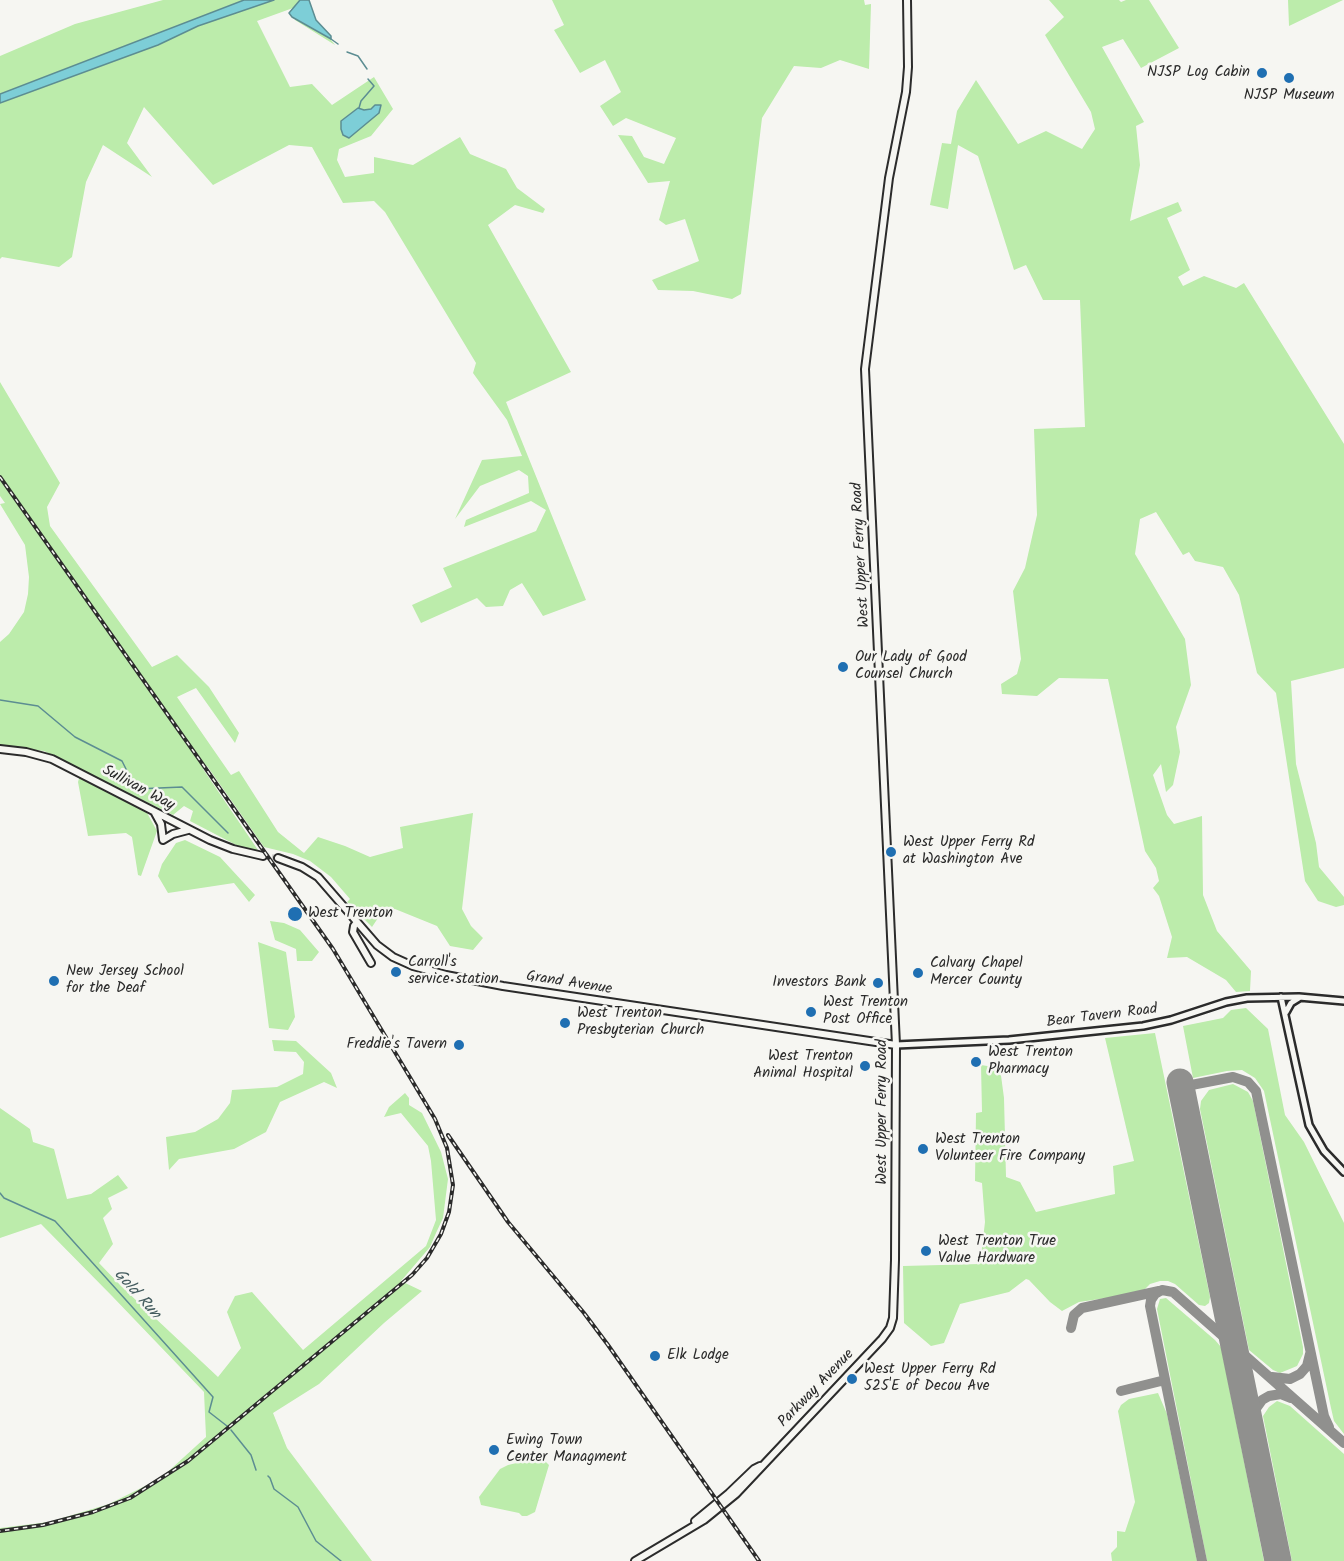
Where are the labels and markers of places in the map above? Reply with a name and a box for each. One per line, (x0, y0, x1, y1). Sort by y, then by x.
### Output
place label: NJSP Log Cabin (1147, 64, 1250, 82)
marker: NJSP Log Cabin (1255, 66, 1269, 80)
marker: NJSP Museum (1282, 71, 1296, 85)
place label: NJSP Museum (1244, 87, 1334, 105)
place label: Our Lady of Good Counsel Church (855, 649, 967, 684)
marker: Our Lady of Good Counsel Church (836, 660, 850, 674)
place label: West Upper Ferry Rd at Washington Ave (903, 834, 1035, 869)
marker: West Upper Ferry Rd at Washington Ave (884, 845, 898, 859)
marker: West Trenton (286, 905, 304, 923)
place label: West Trenton (308, 905, 393, 923)
place label: Carroll's service station (408, 954, 499, 989)
place label: Calvary Chapel Mercer County (930, 955, 1023, 990)
place label: New Jersey School for the Deaf (66, 963, 184, 998)
marker: Carroll's service station (389, 965, 403, 979)
marker: Calvary Chapel Mercer County (911, 966, 925, 980)
marker: New Jersey School for the Deaf (47, 974, 61, 988)
place label: Investors Bank (772, 974, 866, 992)
marker: Investors Bank (871, 976, 885, 990)
place label: West Trenton Post Office (823, 994, 908, 1029)
place label: West Trenton Presbyterian Church (577, 1005, 704, 1040)
marker: West Trenton Post Office (804, 1005, 818, 1019)
marker: West Trenton Presbyterian Church (558, 1016, 572, 1030)
place label: Freddie's Tavern (346, 1036, 447, 1054)
marker: Freddie's Tavern (452, 1038, 466, 1052)
place label: West Trenton Pharmacy (988, 1044, 1073, 1079)
place label: West Trenton Animal Hospital (753, 1048, 853, 1083)
marker: West Trenton Pharmacy (969, 1055, 983, 1069)
marker: West Trenton Animal Hospital (858, 1059, 872, 1073)
place label: West Trenton Volunteer Fire Company (935, 1131, 1085, 1166)
marker: West Trenton Volunteer Fire Company (916, 1142, 930, 1156)
place label: West Trenton True Value Hardware (938, 1233, 1056, 1268)
marker: West Trenton True Value Hardware (919, 1244, 933, 1258)
place label: Elk Lodge (667, 1347, 729, 1365)
marker: Elk Lodge (648, 1349, 662, 1363)
place label: West Upper Ferry Rd 525'E of Decou Ave (864, 1361, 996, 1396)
marker: West Upper Ferry Rd 525'E of Decou Ave (845, 1372, 859, 1386)
place label: Ewing Town Center Managment (506, 1432, 627, 1467)
marker: Ewing Town Center Managment (487, 1443, 501, 1457)

